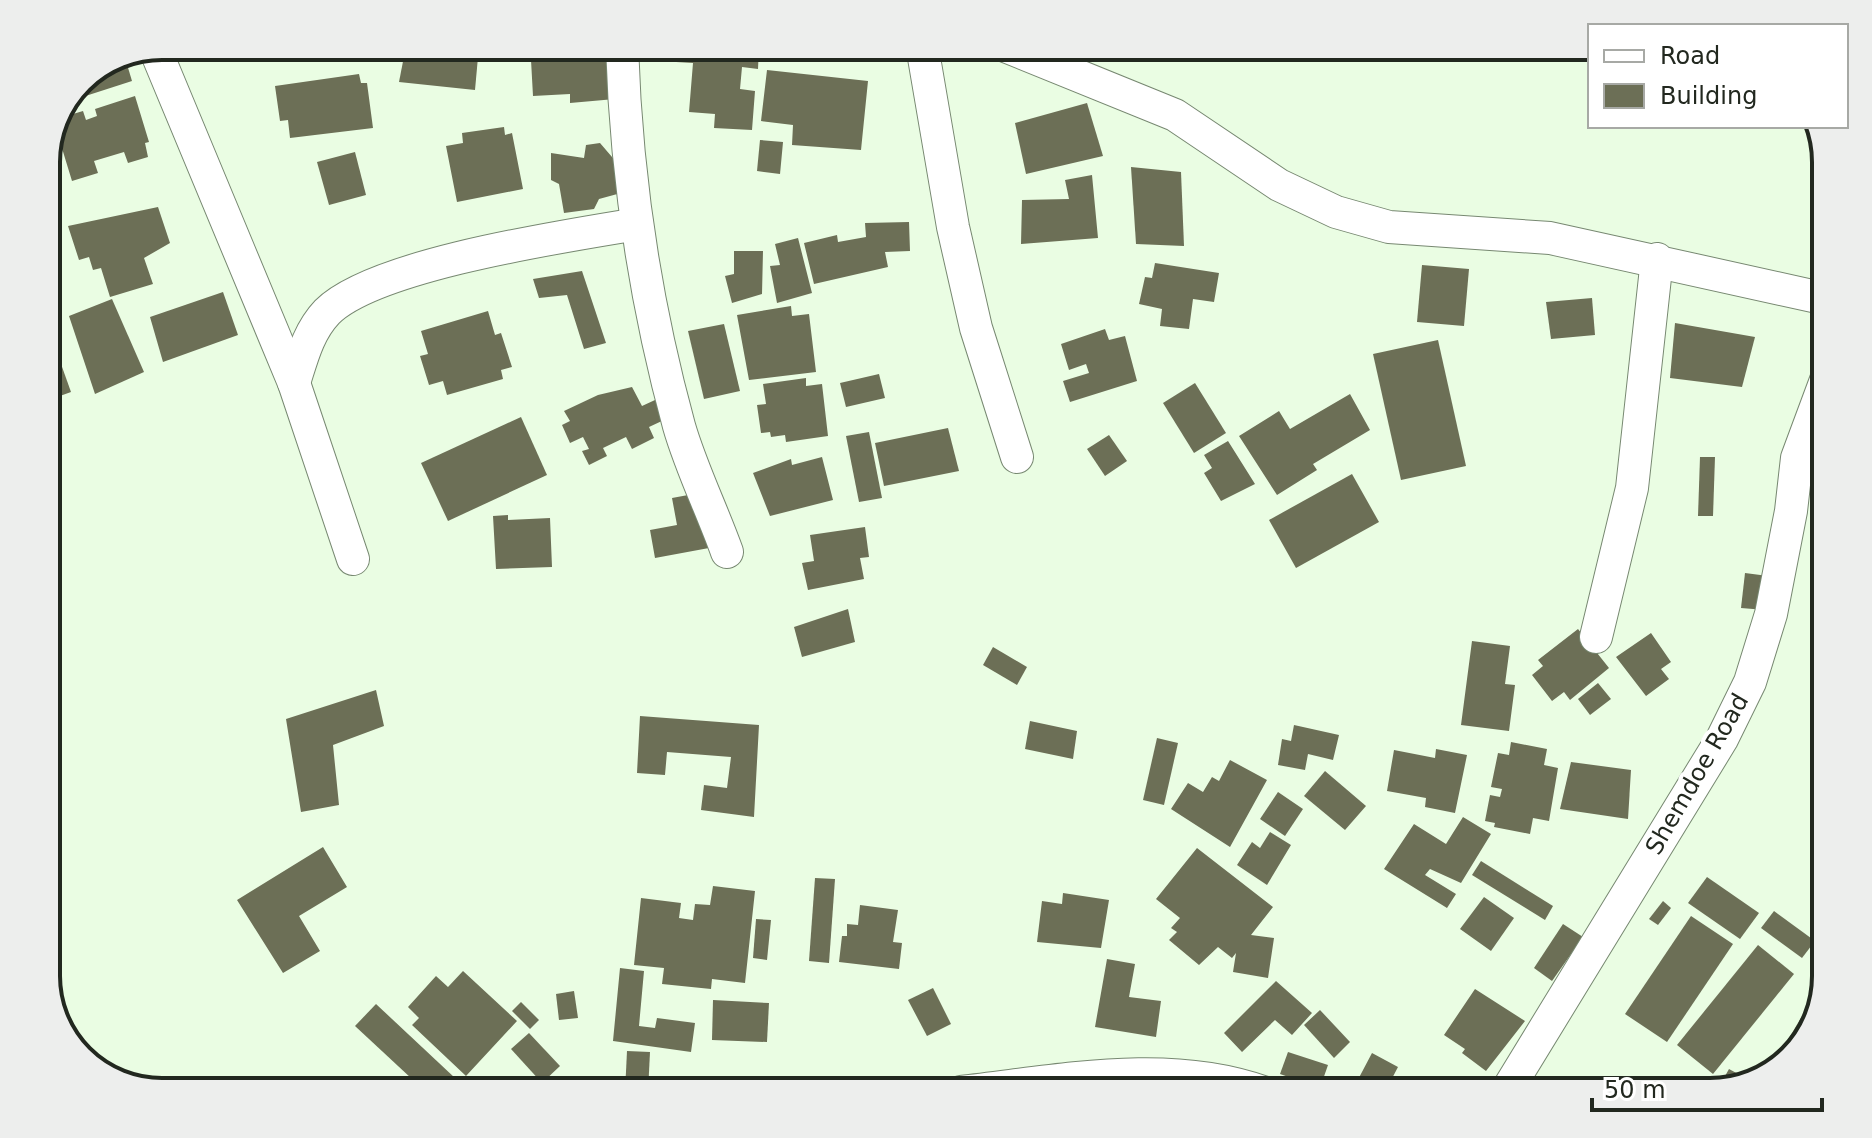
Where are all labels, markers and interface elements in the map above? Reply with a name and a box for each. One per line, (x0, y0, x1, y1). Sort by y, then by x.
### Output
legend (1588, 24, 1848, 128)
text: Road (1660, 42, 1720, 70)
text: Building (1660, 82, 1757, 110)
street label: Shemdoe Road (1640, 689, 1754, 859)
scale bar (1592, 1062, 1822, 1112)
text: 50 m (1604, 1076, 1666, 1104)

